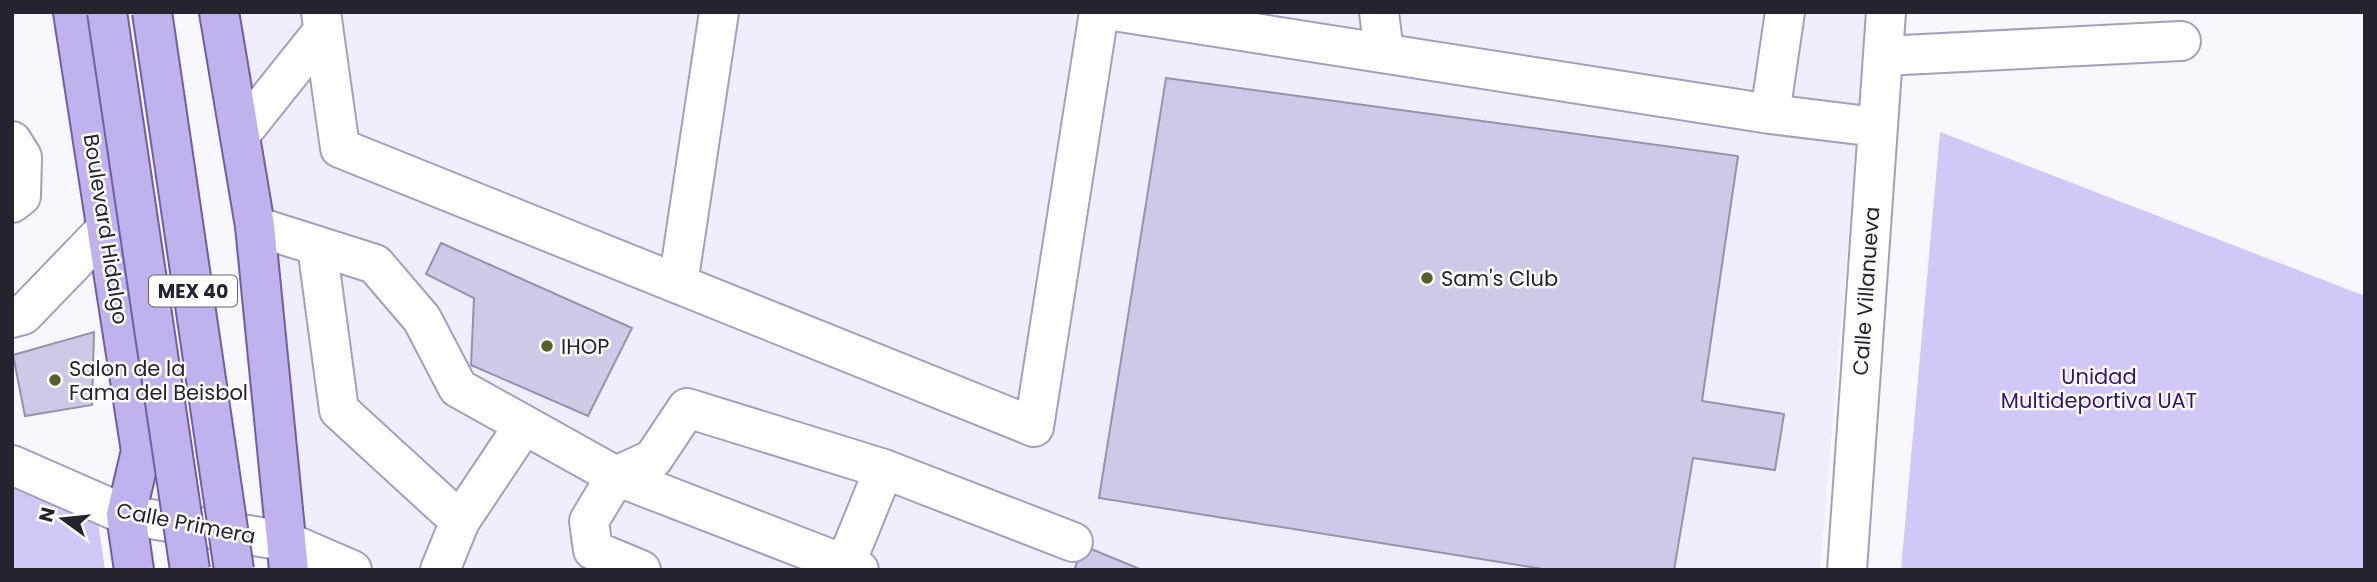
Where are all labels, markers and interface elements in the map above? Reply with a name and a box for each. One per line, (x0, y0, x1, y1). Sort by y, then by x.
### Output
street label: Boulevard Hidalgo (77, 132, 135, 326)
street label: Calle Villanueva (1846, 206, 1886, 376)
place label: Sam's Club (1441, 264, 1558, 293)
marker: Sam's Club (1419, 270, 1435, 286)
road number: MEX 40 (149, 276, 237, 306)
place label: IHOP (561, 332, 609, 361)
marker: IHOP (539, 338, 555, 354)
place label: Salon de la Fama del Beisbol (69, 354, 248, 407)
park label: Unidad Multideportiva UAT (2001, 362, 2197, 415)
marker: Salon de la Fama del Beisbol (47, 372, 63, 388)
north arrow (28, 484, 98, 554)
street label: Calle Primera (114, 495, 258, 551)
text: N (32, 504, 62, 525)

